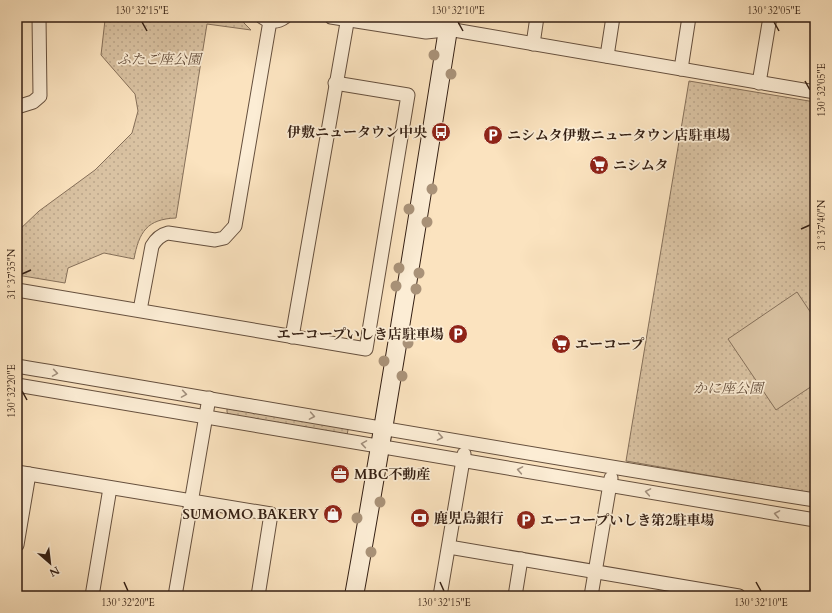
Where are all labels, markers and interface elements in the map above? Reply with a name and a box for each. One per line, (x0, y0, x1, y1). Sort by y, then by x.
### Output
text: 130°32'15"E (115, 4, 169, 18)
text: 130°32'10"E (431, 4, 485, 18)
text: 130°32'05"E (747, 4, 801, 18)
park label: ふたご座公園 (117, 50, 203, 69)
text: 130°32'05"E (815, 63, 829, 117)
bus stop icon: 伊敷ニュータウン中央 (430, 121, 452, 143)
place label: 伊敷ニュータウン中央 (287, 123, 427, 142)
parking icon: ニシムタ伊敷ニュータウン店駐車場 (482, 124, 504, 146)
place label: ニシムタ伊敷ニュータウン店駐車場 (507, 126, 730, 145)
supermarket icon: ニシムタ (588, 154, 610, 176)
place label: ニシムタ (613, 156, 668, 175)
text: 31°37'40"N (815, 199, 829, 250)
text: 31°37'35"N (5, 248, 19, 299)
parking icon: エーコープいしき店駐車場 (447, 323, 469, 345)
place label: エーコープいしき店駐車場 (277, 325, 444, 344)
supermarket icon: エーコープ (550, 333, 572, 355)
place label: エーコープ (575, 335, 644, 354)
text: 130°32'20"E (5, 364, 19, 418)
one-way arrow (52, 368, 59, 376)
park label: かに座公園 (693, 379, 765, 398)
one-way arrow (181, 389, 187, 398)
one-way arrow (309, 411, 315, 419)
one-way arrow (437, 433, 443, 441)
one-way arrow (361, 441, 367, 449)
office icon: MBC不動産 (329, 463, 351, 485)
place label: MBC不動産 (354, 465, 431, 484)
one-way arrow (517, 467, 523, 475)
one-way arrow (645, 488, 652, 497)
shop icon: SUMOMO BAKERY (322, 503, 344, 525)
place label: SUMOMO BAKERY (183, 505, 320, 524)
bank icon: 鹿児島銀行 (409, 507, 431, 529)
place label: 鹿児島銀行 (434, 509, 504, 528)
parking icon: エーコープいしき第2駐車場 (515, 509, 537, 531)
one-way arrow (773, 510, 780, 519)
place label: エーコープいしき第2駐車場 (540, 511, 714, 530)
north arrow (30, 543, 70, 583)
text: N (46, 563, 62, 580)
text: 130°32'20"E (101, 596, 155, 610)
text: 130°32'15"E (417, 596, 471, 610)
text: 130°32'10"E (734, 596, 788, 610)

